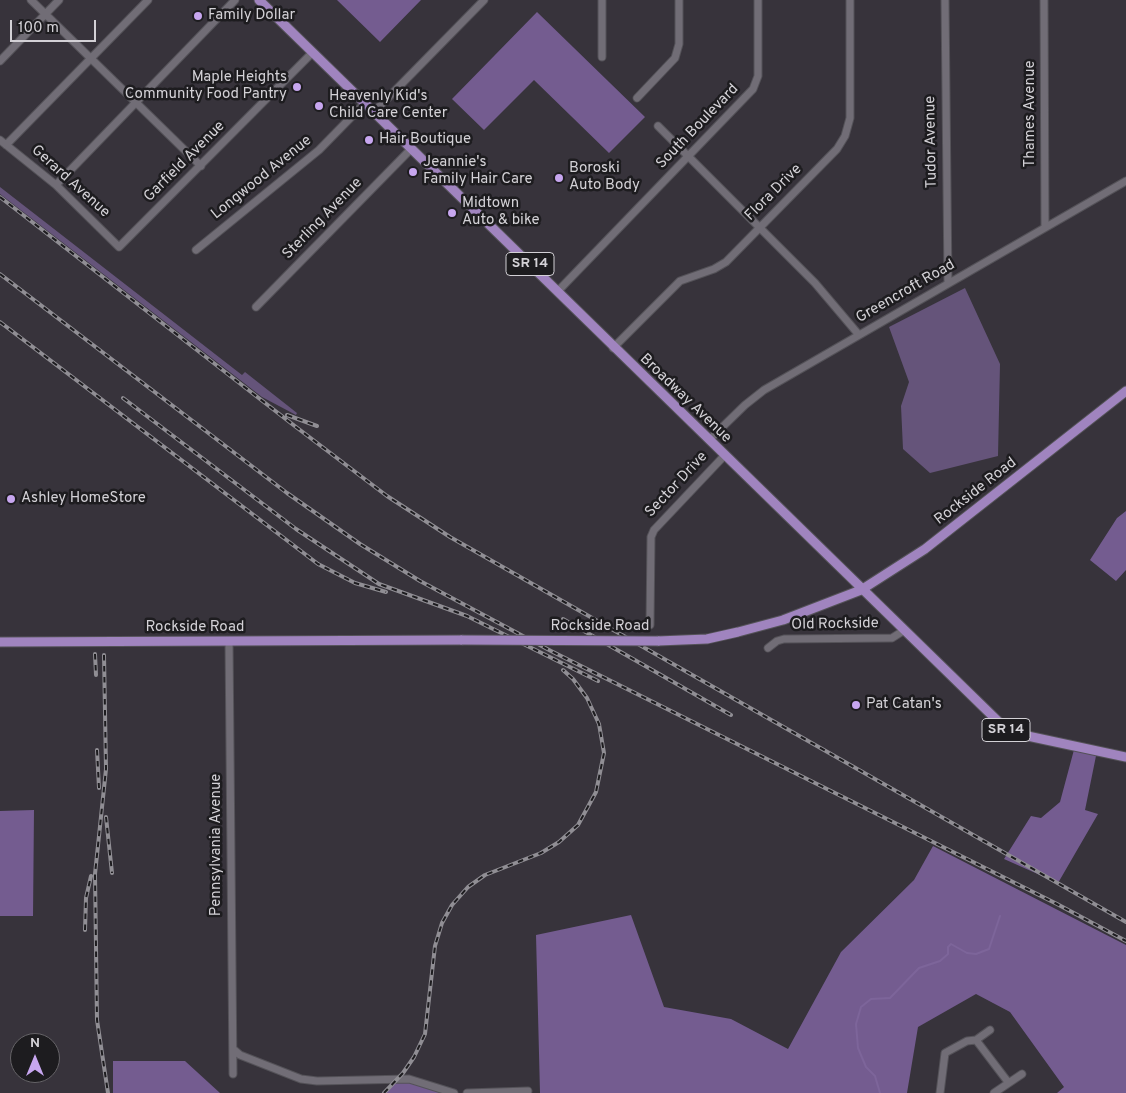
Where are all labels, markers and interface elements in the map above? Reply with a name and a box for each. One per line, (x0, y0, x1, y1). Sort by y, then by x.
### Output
place label: Family Dollar (208, 7, 295, 25)
scale bar (12, 10, 99, 42)
marker: Family Dollar (192, 10, 204, 22)
text: 100 m (18, 19, 59, 38)
street label: Thames Avenue (1022, 61, 1040, 167)
place label: Maple Heights Community Food Pantry (125, 69, 287, 104)
marker: Maple Heights Community Food Pantry (291, 81, 303, 93)
street label: South Boulevard (653, 81, 743, 173)
place label: Heavenly Kid's Child Care Center (329, 88, 447, 123)
street label: Tudor Avenue (922, 95, 942, 189)
marker: Heavenly Kid's Child Care Center (313, 100, 325, 112)
street label: Garfield Avenue (141, 118, 229, 206)
place label: Hair Boutique (379, 131, 471, 149)
street label: Longwood Avenue (208, 132, 316, 224)
marker: Hair Boutique (363, 134, 375, 146)
street label: Gerard Avenue (27, 142, 113, 222)
place label: Jeannie's Family Hair Care (423, 154, 533, 189)
place label: Boroski Auto Body (569, 160, 640, 195)
street label: Flora Drive (742, 161, 806, 225)
marker: Jeannie's Family Hair Care (407, 166, 419, 178)
marker: Boroski Auto Body (553, 172, 565, 184)
street label: Sterling Avenue (279, 174, 367, 264)
place label: Midtown Auto & bike (462, 195, 539, 230)
marker: Midtown Auto & bike (446, 207, 458, 219)
road number: SR 14 (506, 252, 554, 276)
street label: Greencroft Road (853, 256, 959, 328)
street label: Broadway Avenue (635, 351, 735, 447)
street label: Sector Drive (642, 448, 712, 522)
street label: Rockside Road (931, 454, 1021, 530)
place label: Ashley HomeStore (21, 490, 146, 508)
marker: Ashley HomeStore (5, 493, 17, 505)
street label: Old Rockside (791, 615, 879, 635)
street label: Rockside Road (551, 618, 649, 636)
street label: Rockside Road (146, 619, 244, 637)
place label: Pat Catan's (866, 696, 942, 714)
marker: Pat Catan's (850, 699, 862, 711)
road number: SR 14 (982, 718, 1030, 742)
street label: Pennsylvania Avenue (208, 774, 226, 916)
north arrow (10, 1033, 60, 1083)
text: N (30, 1035, 40, 1052)

